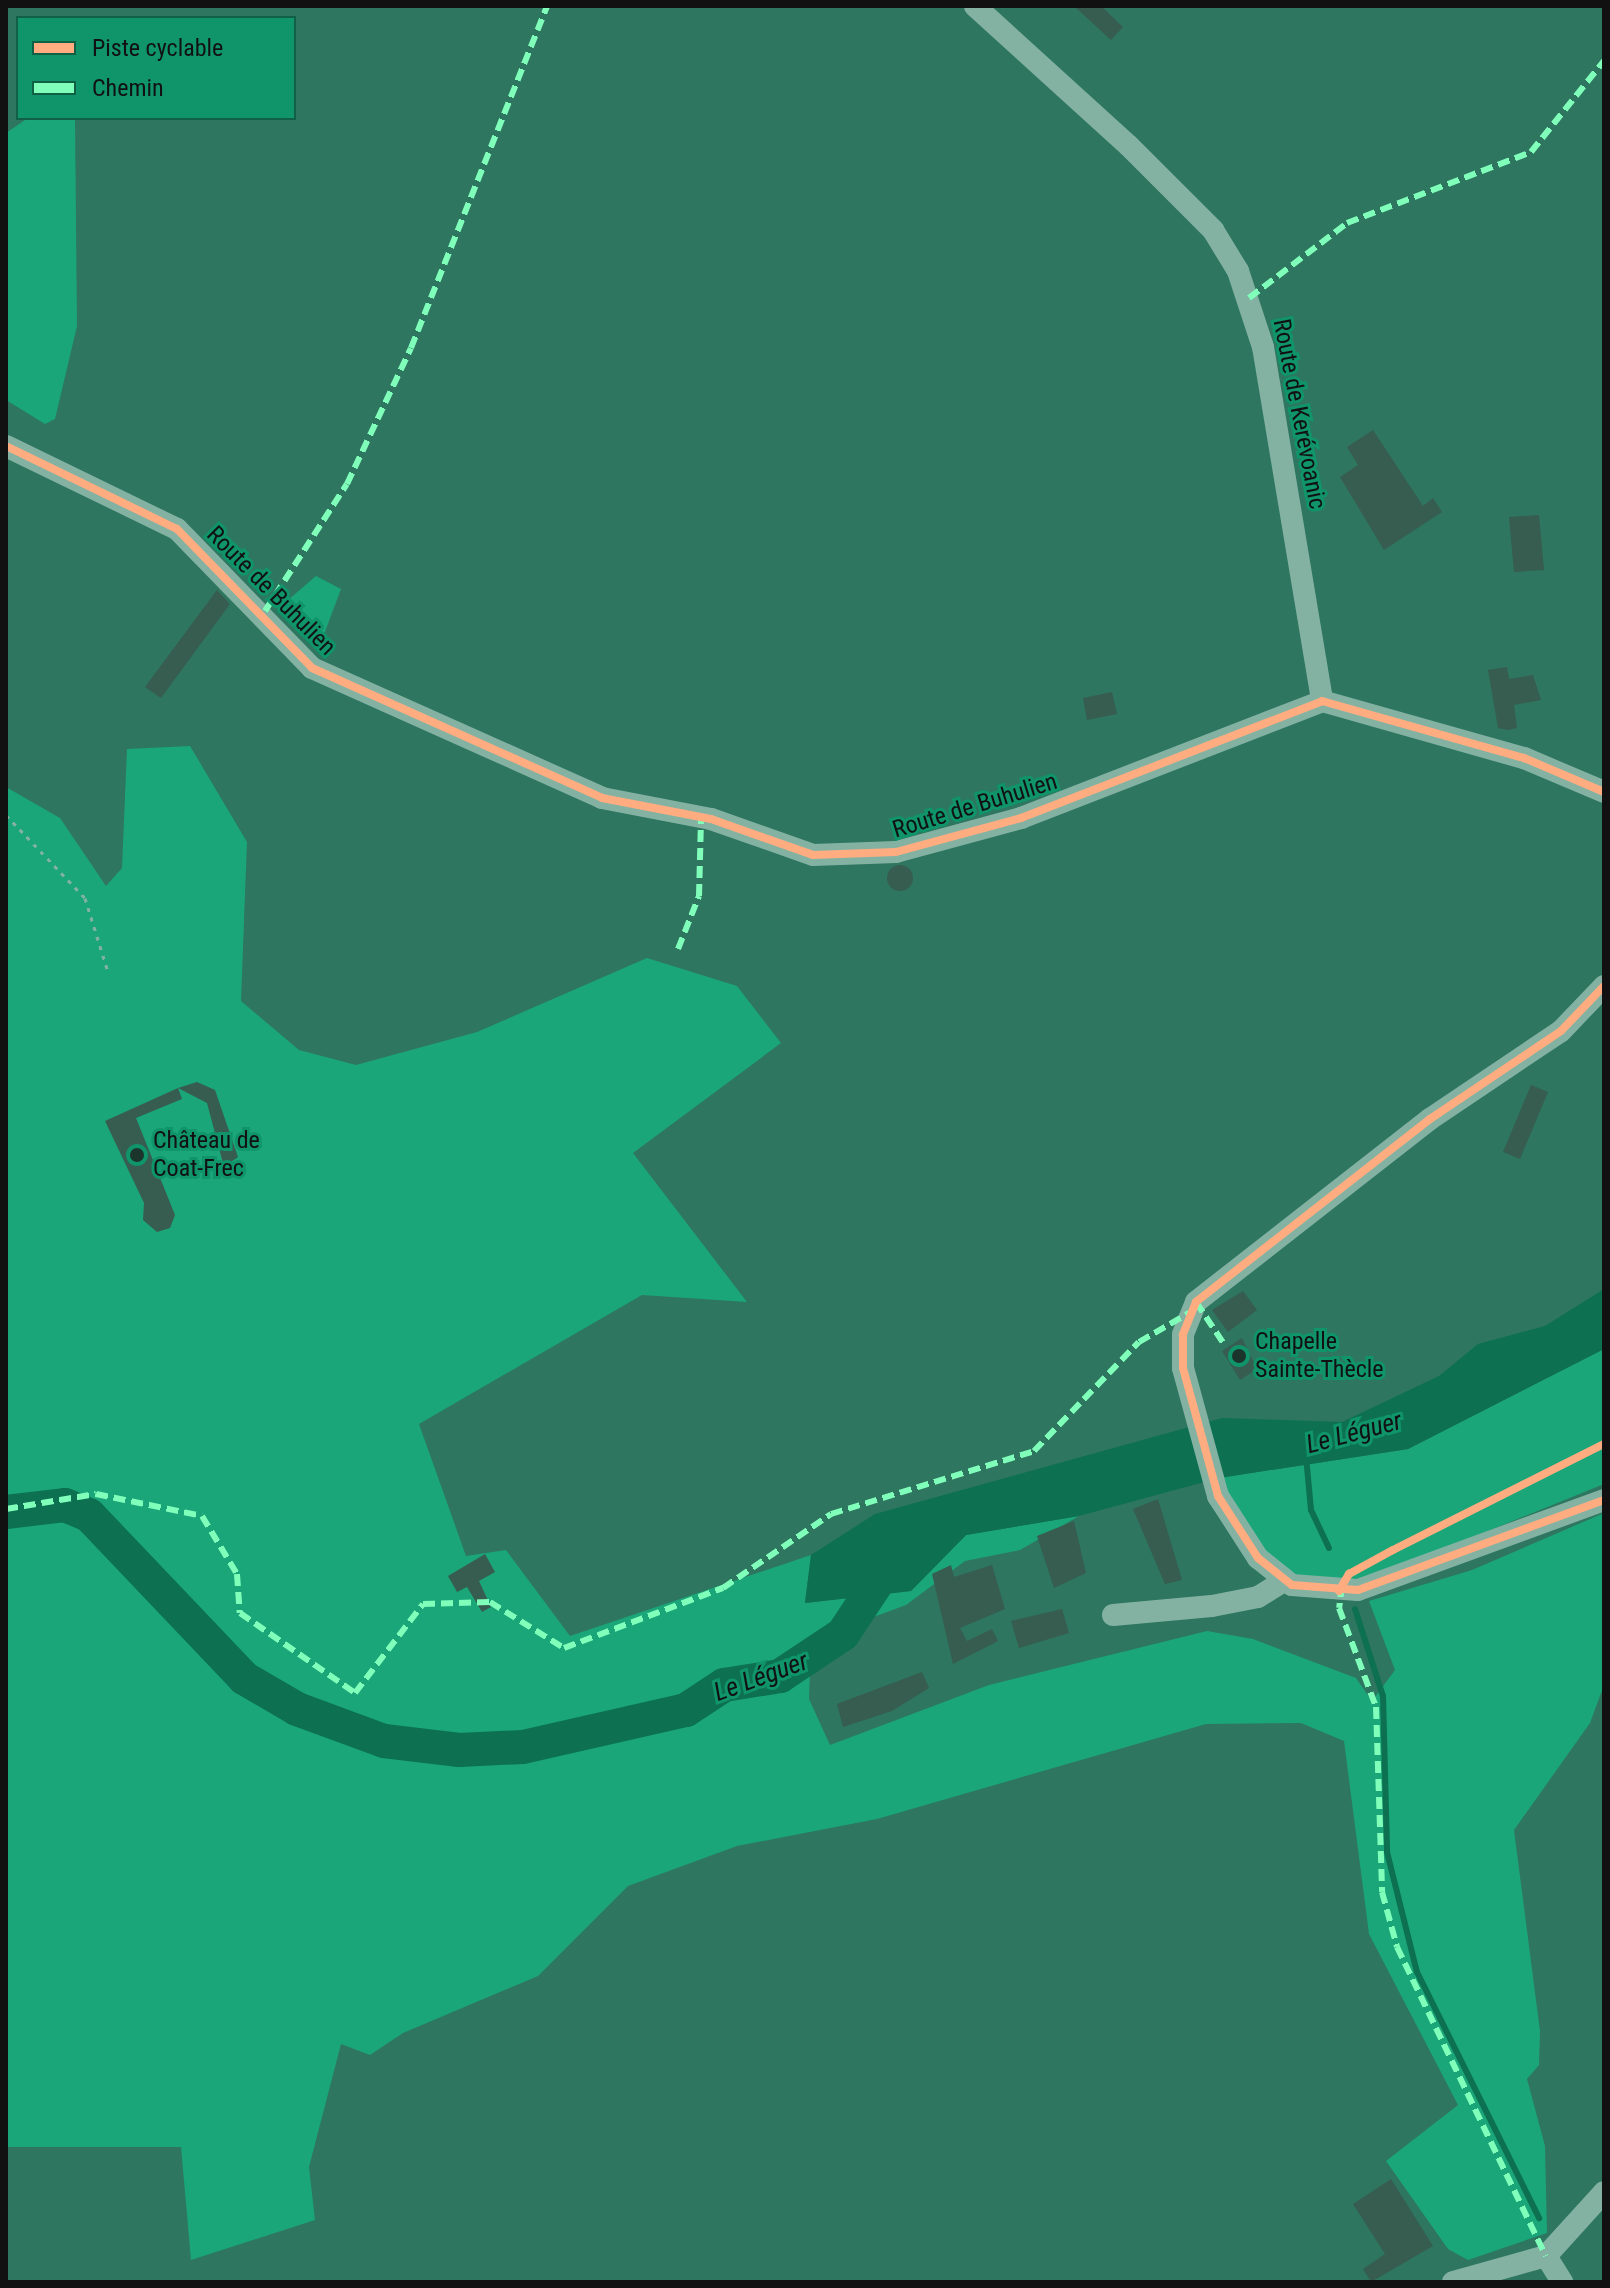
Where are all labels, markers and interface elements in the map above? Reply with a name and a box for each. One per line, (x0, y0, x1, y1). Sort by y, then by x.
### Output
legend (16, 16, 296, 120)
text: Piste cyclable (92, 34, 223, 62)
text: Chemin (92, 74, 164, 102)
street label: Route de Kerévoanic (1266, 317, 1332, 511)
street label: Route de Buhulien (200, 520, 342, 662)
street label: Route de Buhulien (889, 767, 1061, 845)
place label: Château de Coat-Frec (153, 1127, 260, 1183)
marker: Château de Coat-Frec (128, 1146, 146, 1164)
place label: Chapelle Sainte-Thècle (1255, 1328, 1384, 1384)
marker: Chapelle Sainte-Thècle (1230, 1347, 1248, 1365)
water label: Le Léguer (1303, 1405, 1405, 1461)
water label: Le Léguer (710, 1646, 812, 1708)

